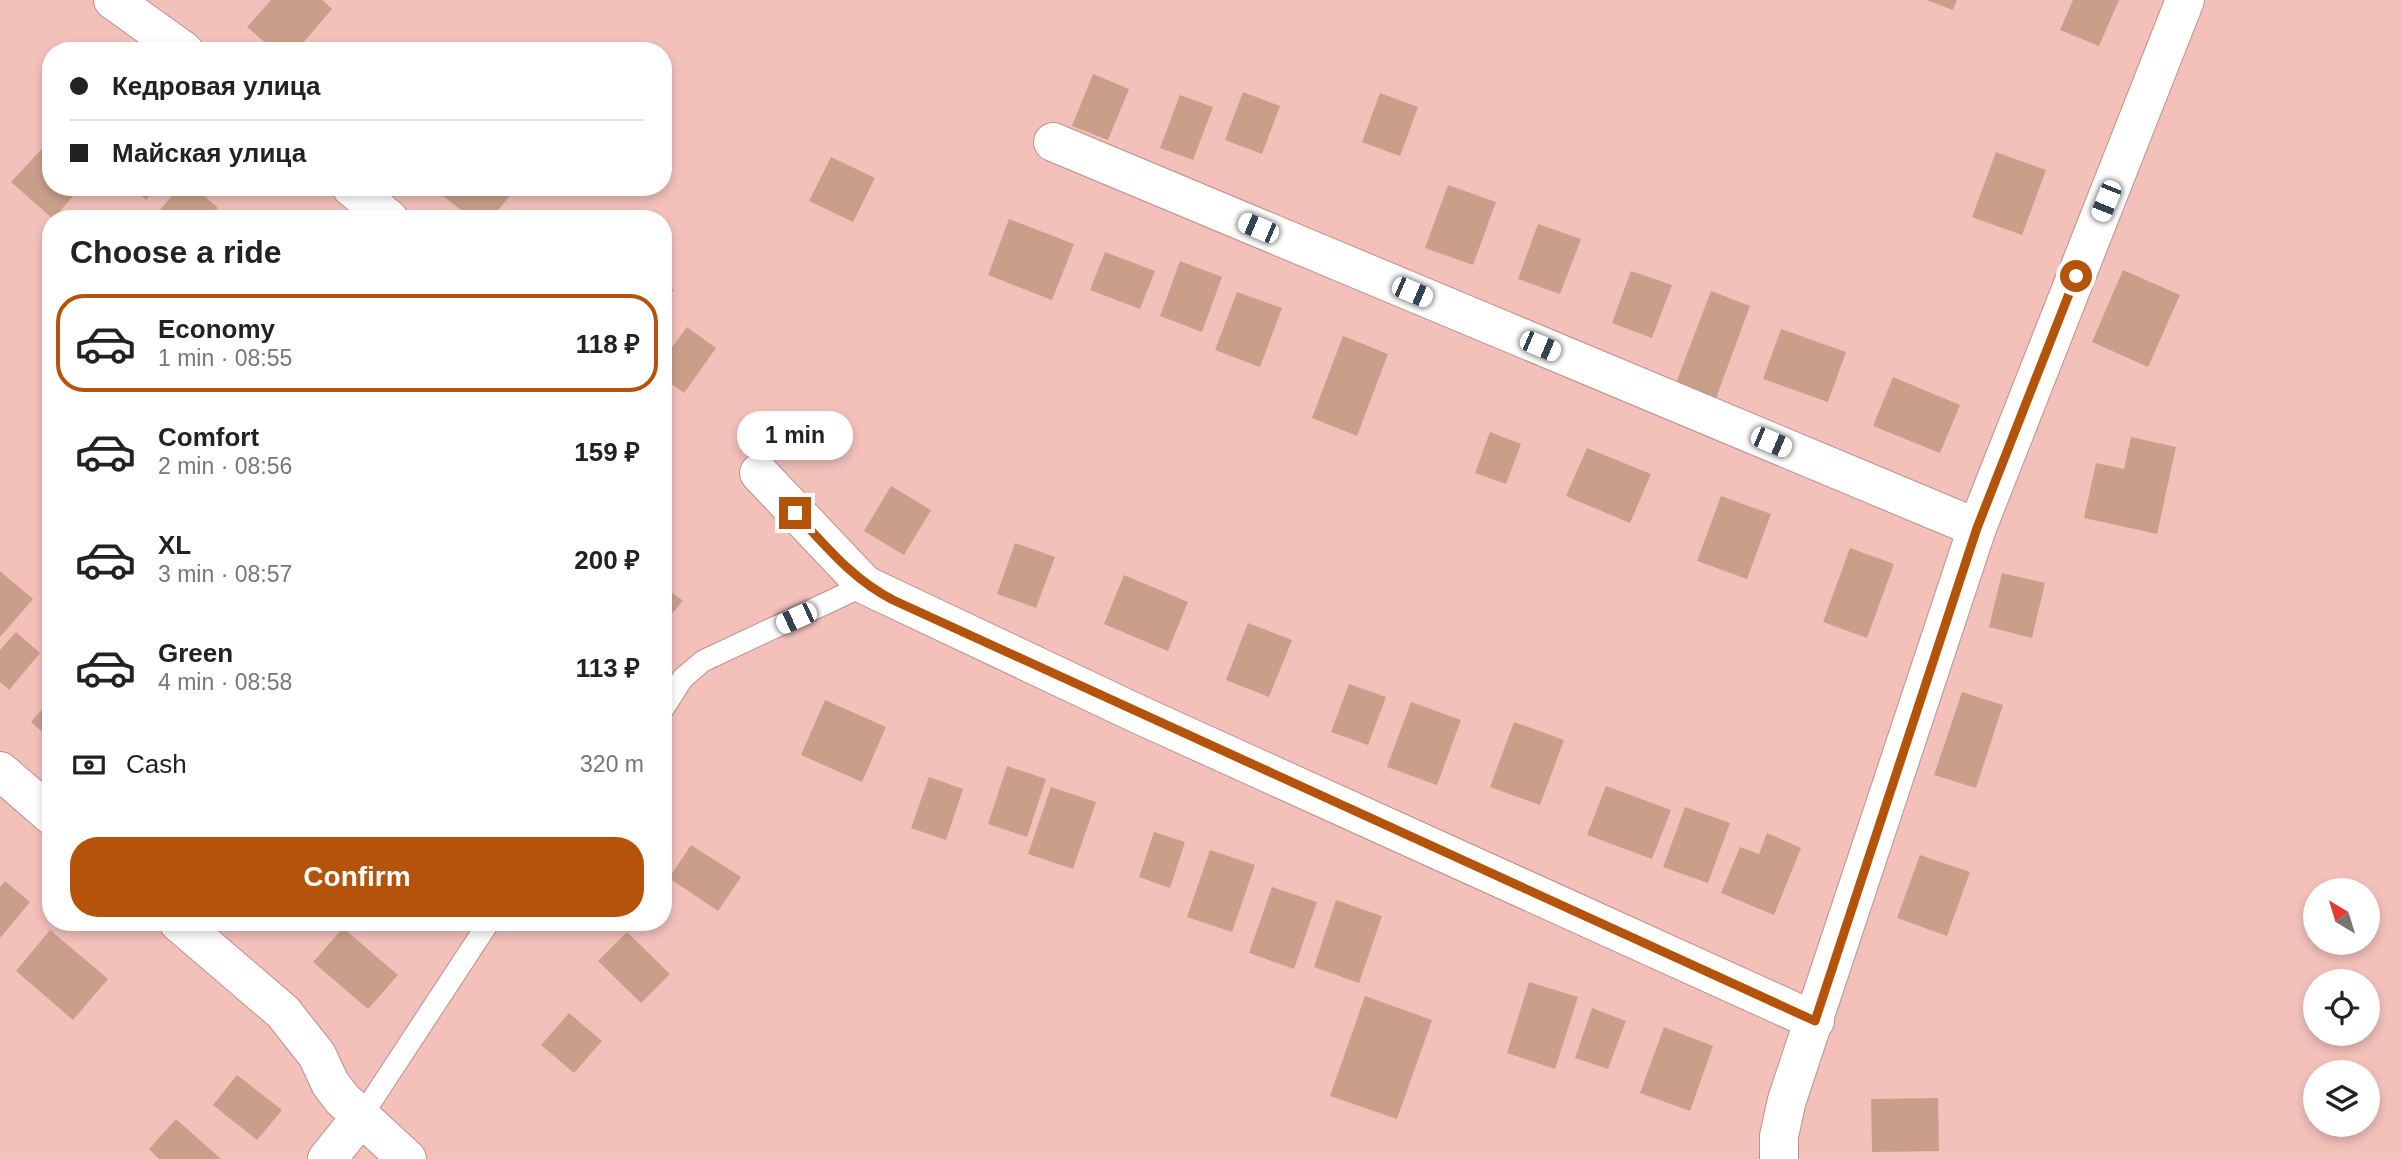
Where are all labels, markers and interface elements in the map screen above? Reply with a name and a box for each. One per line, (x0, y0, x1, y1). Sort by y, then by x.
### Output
text: Кедровая улица (112, 71, 320, 101)
text: Майская улица (112, 138, 306, 168)
car (2089, 178, 2124, 224)
car (1235, 210, 1282, 246)
text: Choose a ride (70, 234, 282, 270)
route start (2060, 260, 2092, 292)
car (1389, 274, 1436, 310)
icon: car (74, 312, 137, 375)
text: Economy (158, 314, 275, 344)
car (1517, 328, 1564, 364)
text: 118 ₽ (576, 329, 640, 359)
text: 1 min · 08:55 (158, 345, 292, 371)
callout: 1 min (737, 412, 853, 461)
icon: car (74, 420, 137, 483)
text: Comfort (158, 422, 259, 452)
text: 1 min (765, 422, 825, 448)
car (1748, 424, 1795, 460)
text: 159 ₽ (574, 437, 640, 467)
text: 2 min · 08:56 (158, 453, 292, 479)
route end (779, 497, 811, 529)
icon: car (74, 528, 137, 591)
text: XL (158, 530, 191, 560)
text: 200 ₽ (574, 545, 640, 575)
text: 3 min · 08:57 (158, 561, 292, 587)
car (773, 600, 820, 636)
icon: car (74, 636, 137, 699)
text: Green (158, 638, 233, 668)
text: 113 ₽ (576, 653, 640, 683)
text: 4 min · 08:58 (158, 669, 292, 695)
icon: cash (70, 746, 108, 784)
text: Cash (126, 749, 187, 779)
text: 320 m (580, 751, 644, 777)
button: Confirm (70, 837, 644, 917)
north arrow (2303, 878, 2380, 956)
map controls (2303, 878, 2380, 1137)
button: locate (2303, 969, 2380, 1046)
button: layers (2303, 1060, 2380, 1137)

